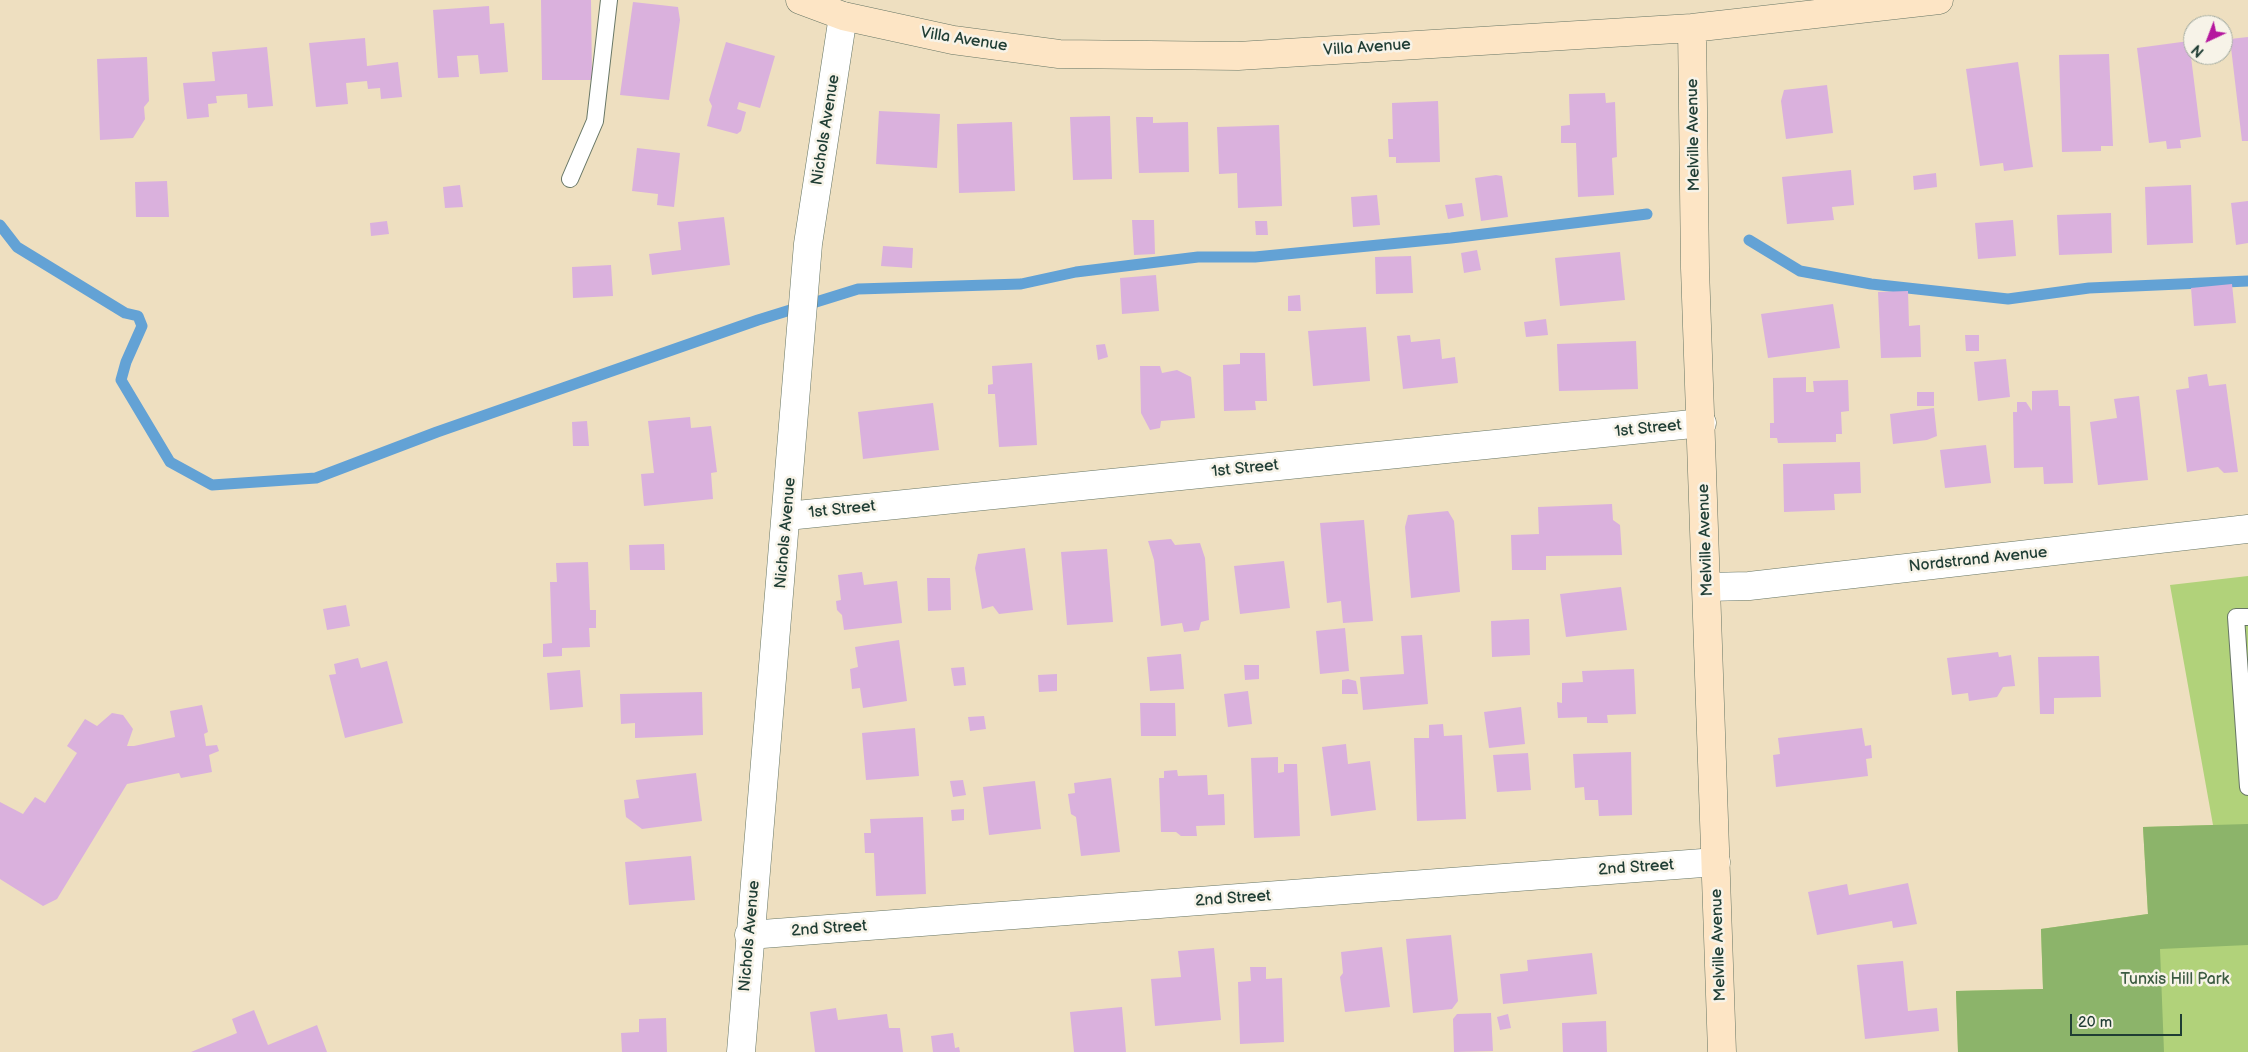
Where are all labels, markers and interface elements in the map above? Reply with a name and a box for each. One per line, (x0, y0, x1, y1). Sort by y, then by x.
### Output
north arrow (2183, 15, 2233, 65)
street label: Villa Avenue (919, 24, 1009, 56)
street label: Villa Avenue (1323, 35, 1411, 61)
text: N (2188, 41, 2208, 60)
street label: Nichols Avenue (808, 73, 844, 187)
street label: Melville Avenue (1683, 78, 1705, 192)
street label: 1st Street (1614, 416, 1682, 442)
street label: 1st Street (1211, 456, 1279, 482)
street label: Nichols Avenue (772, 477, 800, 589)
street label: Melville Avenue (1694, 483, 1718, 597)
street label: 1st Street (808, 497, 876, 523)
street label: Nordstrand Avenue (1908, 543, 2048, 577)
street label: 2nd Street (1597, 856, 1675, 880)
street label: Nichols Avenue (736, 880, 764, 992)
street label: 2nd Street (1194, 887, 1272, 911)
street label: Melville Avenue (1707, 888, 1731, 1002)
street label: 2nd Street (790, 917, 868, 941)
park label: Tunxis Hill Park (2121, 970, 2229, 990)
scale bar (2073, 1004, 2186, 1036)
text: 20 m (2078, 1013, 2112, 1032)

